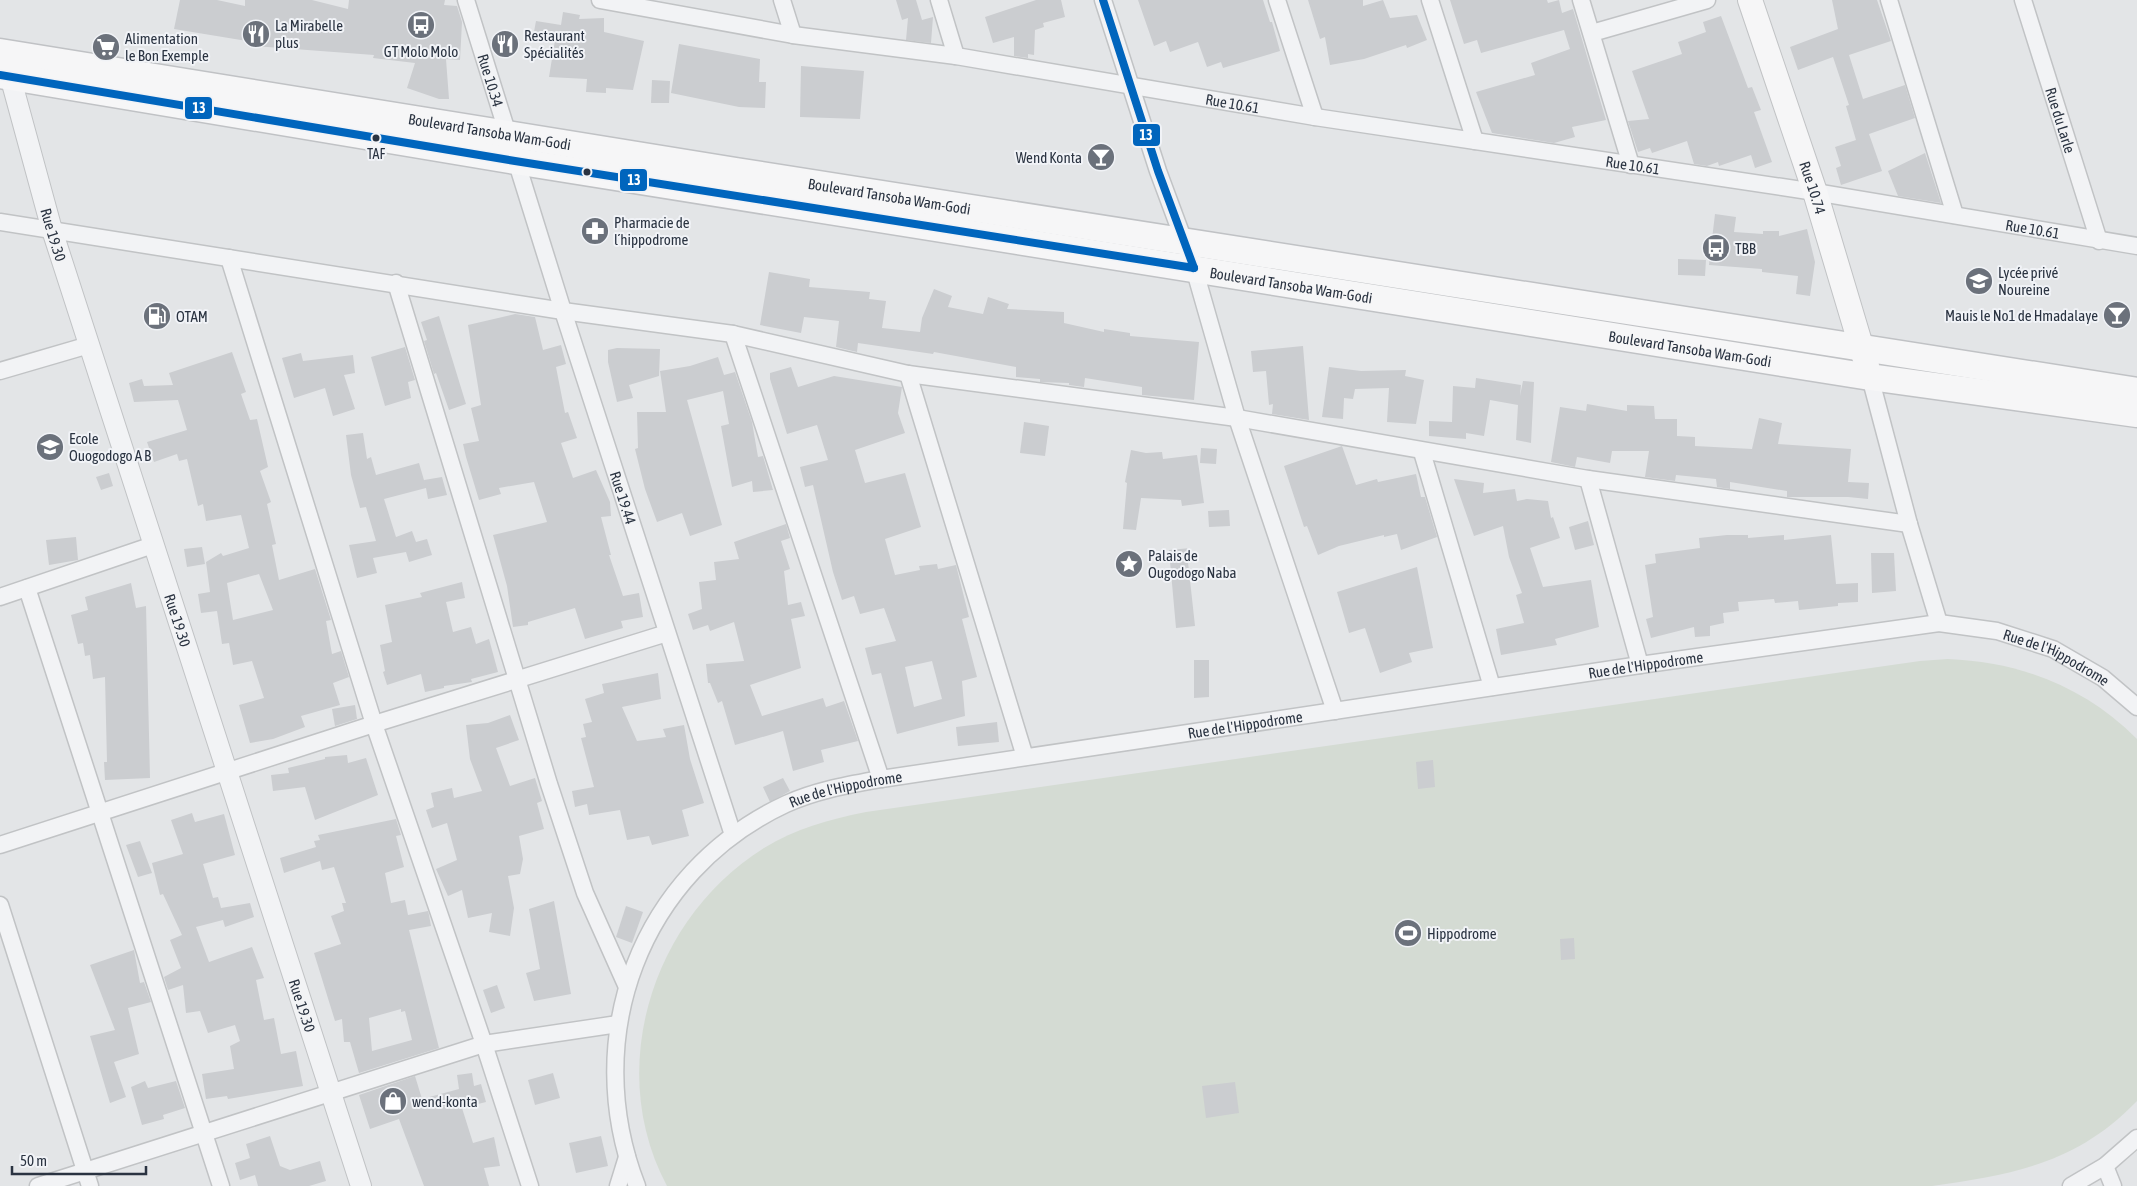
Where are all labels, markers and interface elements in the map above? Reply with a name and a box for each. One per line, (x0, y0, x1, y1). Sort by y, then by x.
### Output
bus stop icon: GT Molo Molo (406, 10, 436, 40)
place label: La Mirabelle plus (275, 17, 343, 51)
restaurant icon: La Mirabelle plus (241, 19, 271, 49)
place label: Restaurant Spécialités (524, 27, 585, 61)
restaurant icon: Restaurant Spécialités (490, 29, 520, 59)
place label: Alimentation le Bon Exemple (125, 30, 209, 64)
supermarket icon: Alimentation le Bon Exemple (91, 32, 121, 62)
place label: GT Molo Molo (384, 43, 458, 60)
street label: Rue 10.34 (475, 52, 507, 109)
street label: Rue du Larle (2043, 85, 2079, 155)
street label: Rue 10.61 (1204, 90, 1261, 116)
line badge: 13 (184, 96, 213, 120)
text: 13 (192, 100, 206, 116)
street label: Boulevard Tansoba Wam-Godi (407, 110, 572, 153)
line badge: 13 (1132, 123, 1161, 147)
text: 13 (1139, 127, 1153, 143)
marker: TAF (371, 133, 381, 143)
bar icon: Wend Konta (1086, 142, 1116, 172)
place label: TAF (367, 146, 385, 162)
place label: Wend Konta (1016, 149, 1082, 166)
street label: Rue 10.61 (1605, 152, 1661, 177)
street label: Rue 10.74 (1797, 159, 1830, 216)
unlabelled marker (582, 167, 592, 177)
line badge: 13 (619, 168, 648, 192)
text: 13 (627, 172, 641, 188)
street label: Boulevard Tansoba Wam-Godi (807, 174, 972, 217)
street label: Rue 19.30 (38, 206, 70, 263)
place label: Pharmacie de l´hippodrome (614, 214, 690, 248)
pharmacy icon: Pharmacie de l´hippodrome (580, 216, 610, 246)
street label: Rue 10.61 (2004, 216, 2061, 241)
bus stop icon: TBB (1701, 233, 1731, 263)
place label: TBB (1735, 240, 1756, 257)
street label: Boulevard Tansoba Wam-Godi (1208, 263, 1374, 306)
place label: Lycée privé Noureine (1998, 264, 2059, 298)
school or university icon: Lycée privé Noureine (1964, 266, 1994, 296)
bar icon: Mauis le No1 de Hmadalaye (2102, 300, 2132, 330)
fuel station icon: OTAM (142, 301, 172, 331)
place label: Mauis le No1 de Hmadalaye (1945, 307, 2098, 324)
place label: OTAM (176, 308, 208, 325)
street label: Boulevard Tansoba Wam-Godi (1607, 327, 1773, 370)
place label: Ecole Ouogodogo A B (69, 430, 151, 464)
school or university icon: Ecole Ouogodogo A B (35, 432, 65, 462)
street label: Rue 19.44 (607, 469, 640, 526)
place label: Palais de Ougodogo Naba (1148, 547, 1237, 581)
place icon: Palais de Ougodogo Naba (1114, 549, 1144, 579)
street label: Rue 19.30 (162, 592, 195, 649)
street label: Rue de l'Hippodrome (2001, 625, 2114, 689)
street label: Rue de l'Hippodrome (1587, 648, 1704, 681)
street label: Rue de l'Hippodrome (1186, 707, 1304, 741)
street label: Rue de l'Hippodrome (786, 767, 903, 810)
sports icon: Hippodrome (1393, 918, 1423, 948)
place label: Hippodrome (1427, 925, 1497, 942)
street label: Rue 19.30 (286, 977, 319, 1034)
shop icon: wend-konta (378, 1086, 408, 1116)
place label: wend-konta (412, 1093, 478, 1110)
scale bar (12, 1144, 146, 1176)
text: 50 m (20, 1152, 47, 1169)

